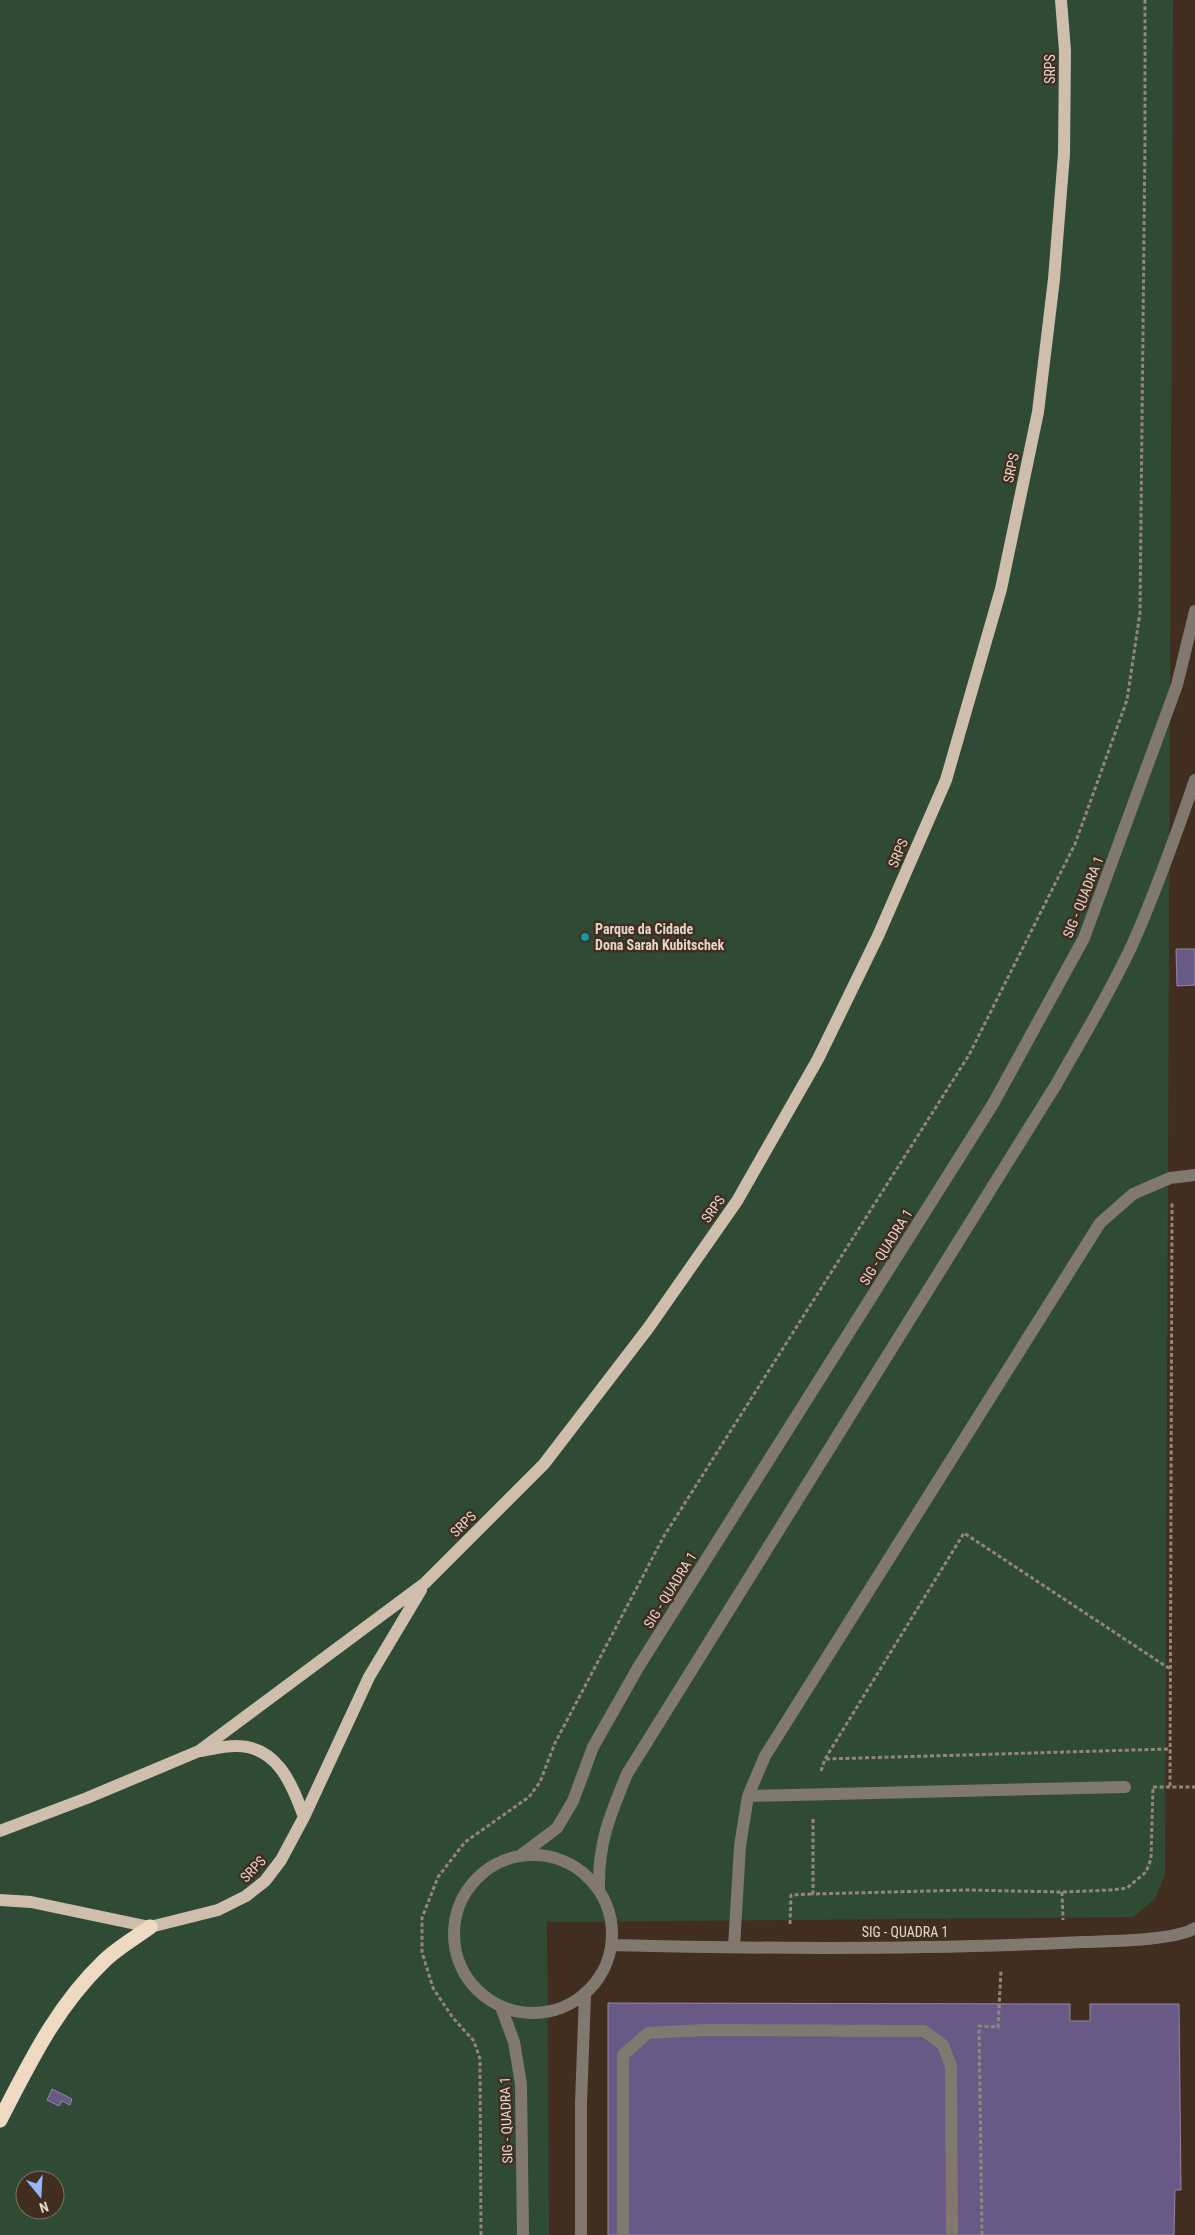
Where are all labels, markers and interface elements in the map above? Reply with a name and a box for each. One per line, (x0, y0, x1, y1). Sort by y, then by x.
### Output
street label: SRPS (1042, 54, 1058, 84)
street label: SRPS (1000, 452, 1022, 484)
street label: SRPS (885, 836, 911, 870)
street label: SIG - QUADRA 1 (1059, 854, 1107, 940)
place label: Parque da Cidade Dona Sarah Kubitschek (595, 921, 724, 953)
marker: Parque da Cidade Dona Sarah Kubitschek (579, 931, 591, 943)
street label: SRPS (698, 1192, 728, 1226)
street label: SIG - QUADRA 1 (856, 1206, 916, 1288)
street label: SRPS (447, 1508, 479, 1540)
street label: SIG - QUADRA 1 (640, 1549, 700, 1631)
street label: SRPS (237, 1853, 269, 1885)
street label: SIG - QUADRA 1 (862, 1924, 948, 1940)
street label: SIG - QUADRA 1 (496, 2076, 516, 2164)
north arrow (15, 2170, 65, 2220)
text: N (37, 2198, 51, 2216)

